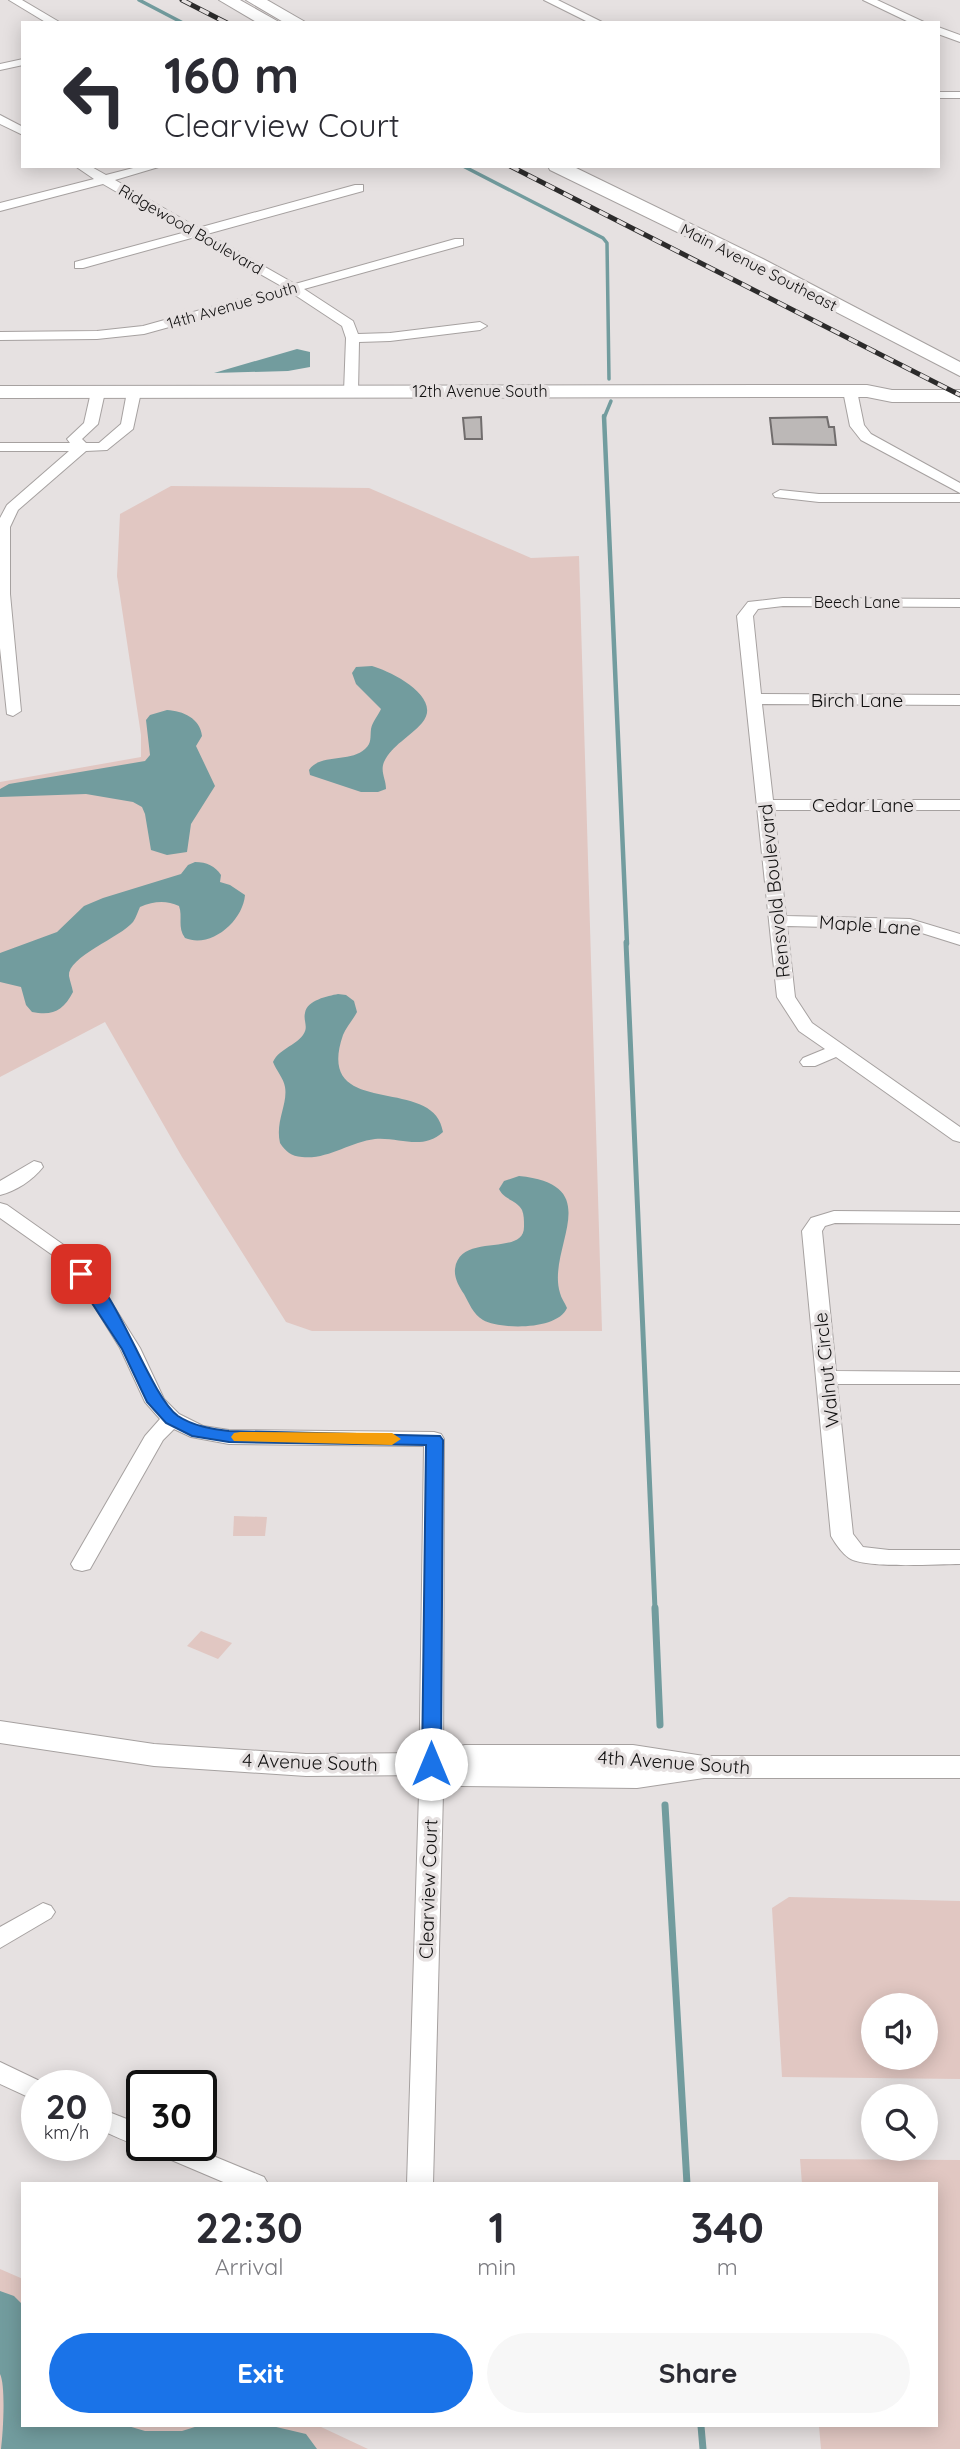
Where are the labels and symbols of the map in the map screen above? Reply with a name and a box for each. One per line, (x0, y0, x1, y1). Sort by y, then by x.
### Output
street label: Ridgewood Boulevard (115, 180, 267, 278)
street label: Main Avenue Southeast (677, 219, 841, 315)
street label: 14th Avenue South (165, 277, 299, 333)
street label: 12th Avenue South (412, 381, 548, 401)
street label: Beech Lane (814, 592, 900, 612)
street label: Birch Lane (811, 688, 903, 712)
street label: Cedar Lane (812, 793, 914, 817)
street label: Rensvold Boulevard (753, 803, 795, 979)
street label: Maple Lane (818, 909, 922, 941)
pin (51, 1244, 111, 1304)
street label: Walnut Circle (808, 1311, 844, 1429)
position arrow (394, 1727, 468, 1801)
street label: 4th Avenue South (597, 1745, 751, 1779)
street label: 4 Avenue South (242, 1748, 378, 1776)
street label: Clearview Court (414, 1819, 442, 1959)
speed limit sign: 30 (126, 2070, 217, 2161)

